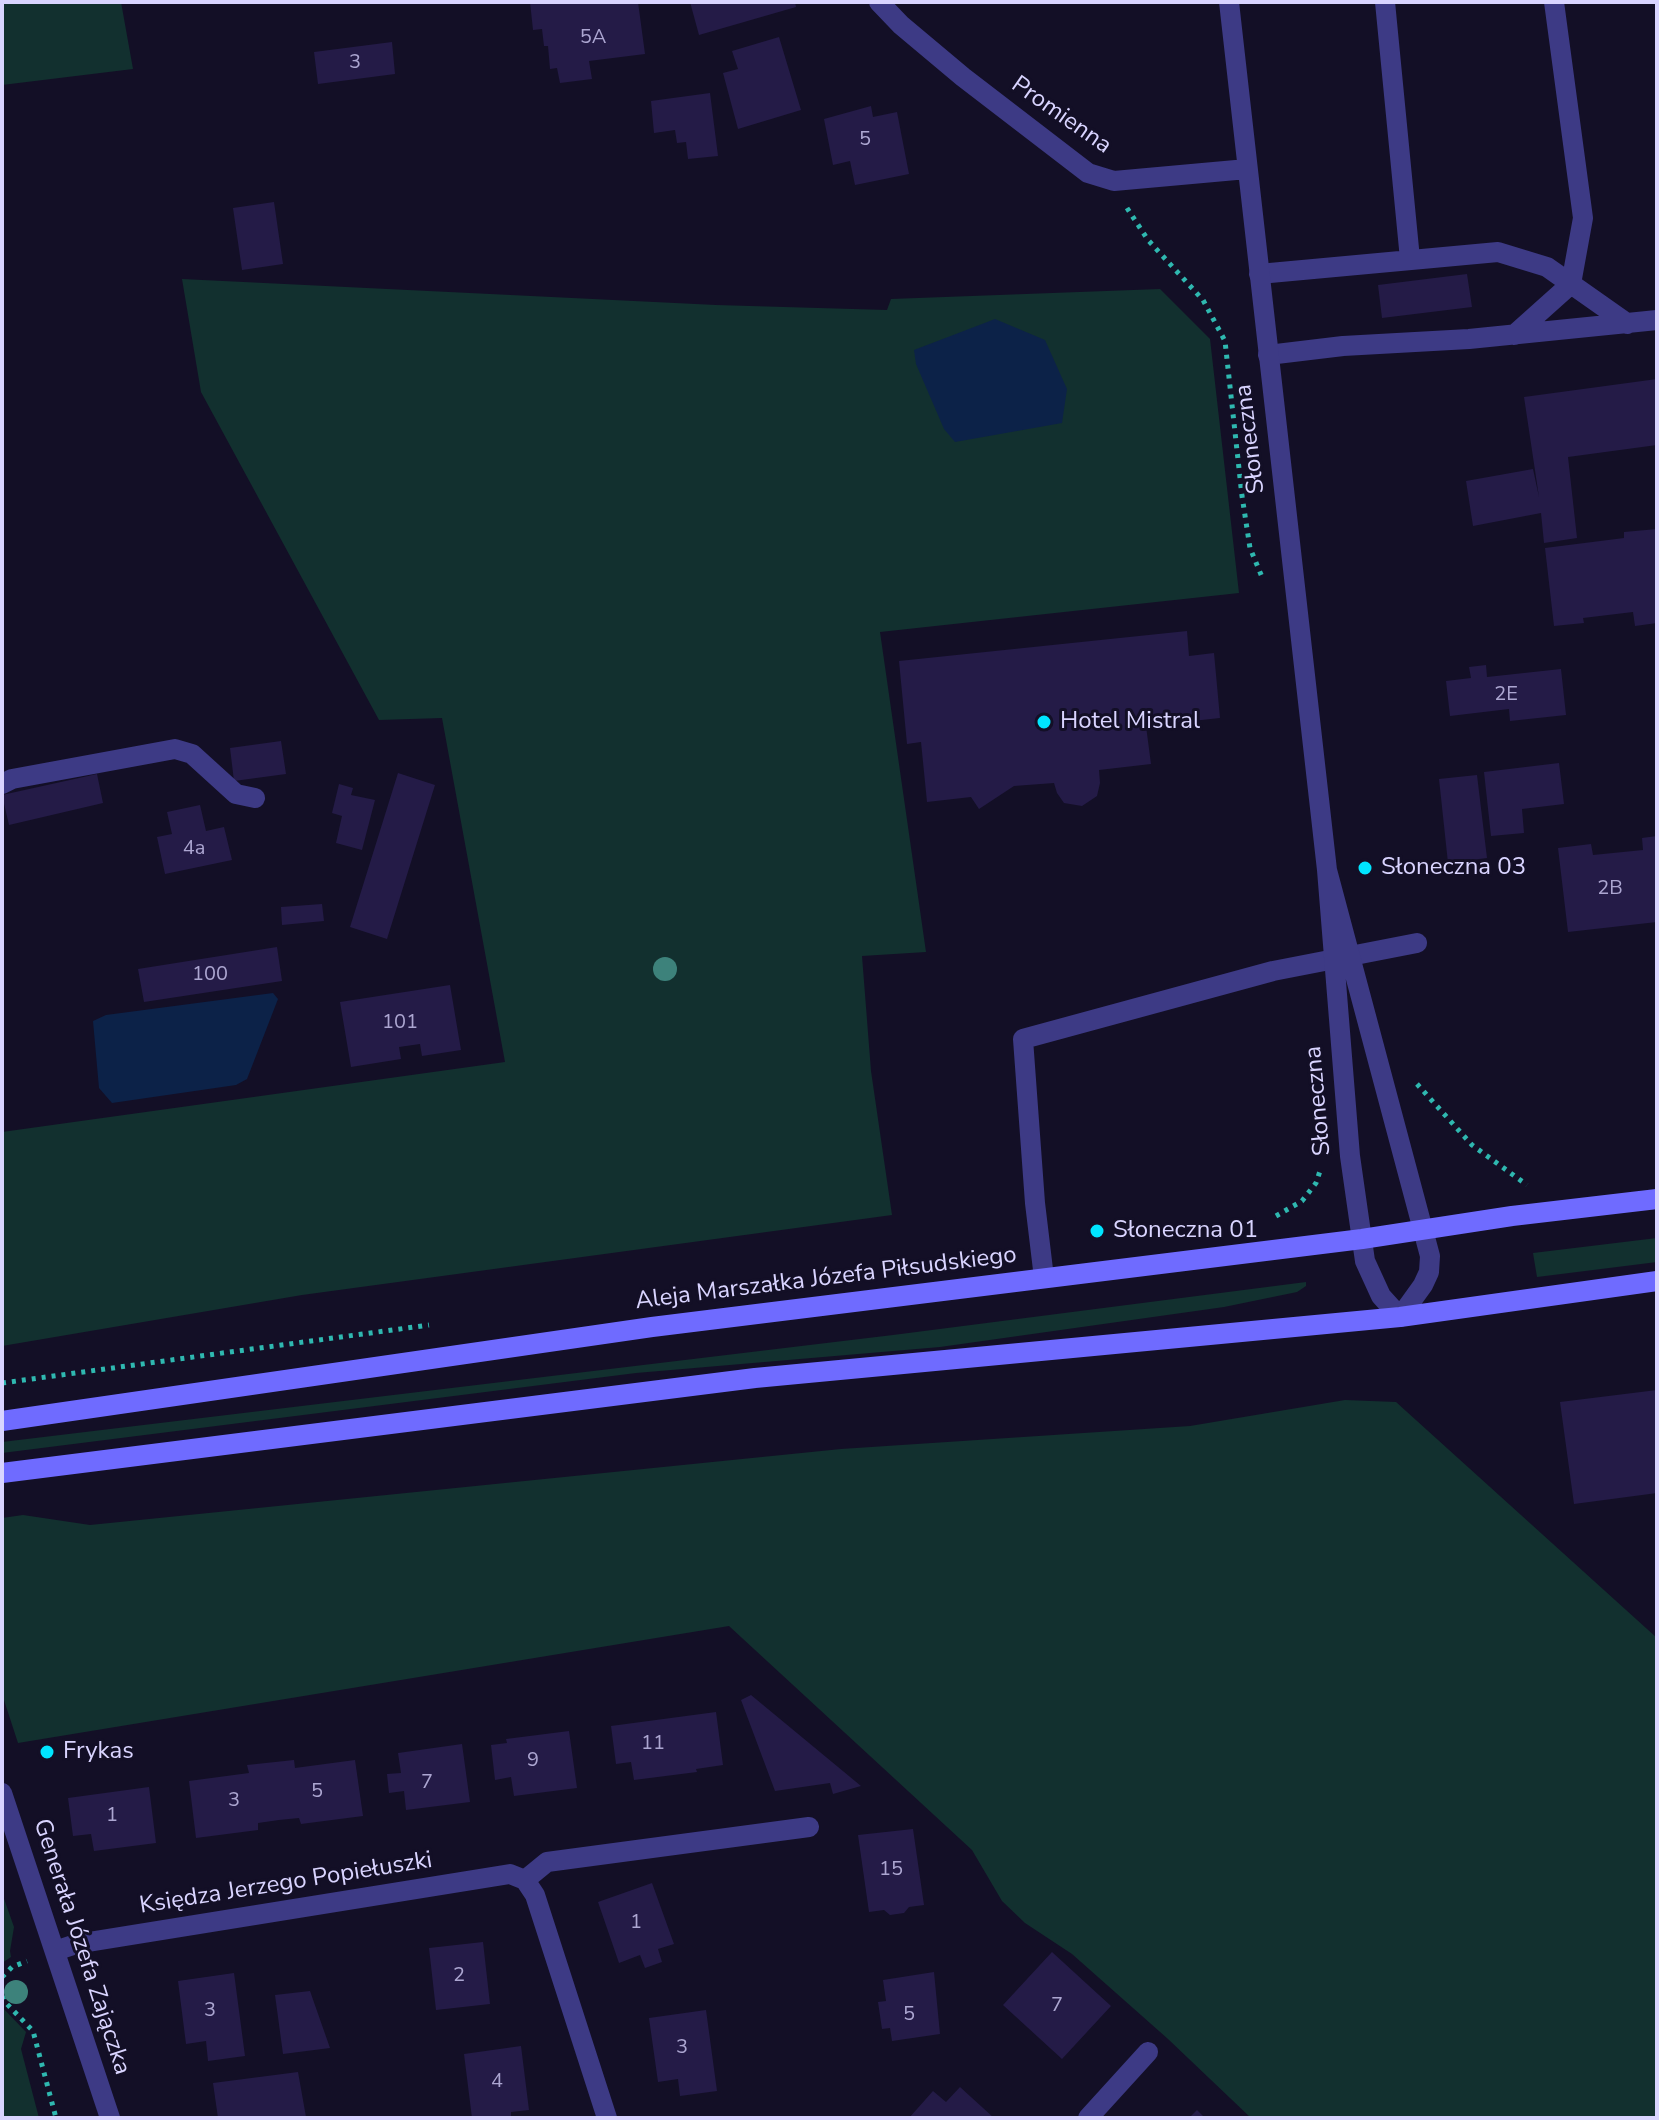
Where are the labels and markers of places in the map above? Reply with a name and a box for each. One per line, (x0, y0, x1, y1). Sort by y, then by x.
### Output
place label: Hotel Mistral (1060, 708, 1200, 736)
marker: Hotel Mistral (1035, 713, 1053, 731)
place label: Słoneczna 03 (1381, 854, 1526, 882)
marker: Słoneczna 03 (1356, 859, 1374, 877)
place label: Słoneczna 01 (1113, 1217, 1258, 1245)
marker: Słoneczna 01 (1088, 1222, 1106, 1240)
place label: Frykas (63, 1738, 134, 1766)
marker: Frykas (38, 1743, 56, 1761)

